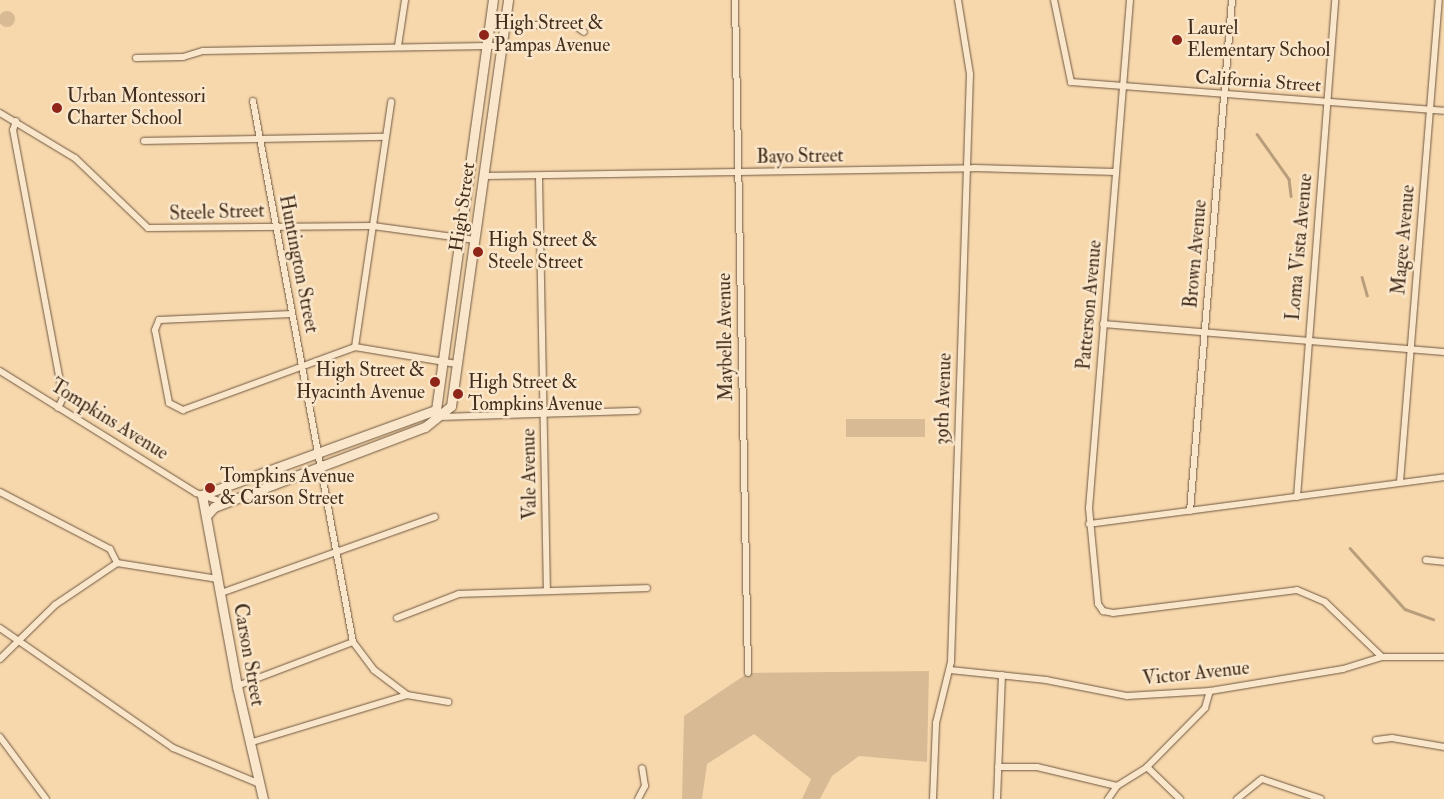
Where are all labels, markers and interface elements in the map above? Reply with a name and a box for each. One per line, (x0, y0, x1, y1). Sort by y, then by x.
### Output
place label: High Street & Pampas Avenue (494, 13, 610, 57)
place label: Laurel Elementary School (1187, 18, 1330, 62)
marker: High Street & Pampas Avenue (478, 29, 490, 41)
marker: Laurel Elementary School (1171, 34, 1183, 46)
street label: California Street (1194, 66, 1322, 98)
place label: Urban Montessori Charter School (67, 86, 206, 130)
marker: Urban Montessori Charter School (51, 102, 63, 114)
street label: Bayo Street (756, 145, 844, 169)
street label: High Street (445, 161, 481, 253)
street label: Loma Vista Avenue (1282, 173, 1318, 321)
street label: Magee Avenue (1388, 184, 1420, 296)
street label: Huntington Street (273, 193, 323, 335)
street label: Brown Avenue (1180, 199, 1212, 309)
street label: Steele Street (169, 200, 265, 226)
place label: High Street & Steele Street (488, 230, 598, 274)
street label: Patterson Avenue (1073, 239, 1107, 371)
marker: High Street & Steele Street (472, 246, 484, 258)
street label: Maybelle Avenue (713, 273, 739, 401)
street label: 39th Avenue (931, 353, 957, 445)
place label: High Street & Hyacinth Avenue (296, 360, 425, 404)
place label: High Street & Tompkins Avenue (468, 372, 602, 416)
street label: Tompkins Avenue (46, 375, 172, 465)
marker: High Street & Hyacinth Avenue (429, 376, 441, 388)
marker: High Street & Tompkins Avenue (452, 388, 464, 400)
street label: Vale Avenue (518, 428, 542, 520)
place label: Tompkins Avenue & Carson Street (220, 466, 354, 510)
marker: Tompkins Avenue & Carson Street (204, 482, 216, 494)
street label: Carson Street (228, 602, 268, 708)
street label: Victor Avenue (1141, 657, 1251, 691)

